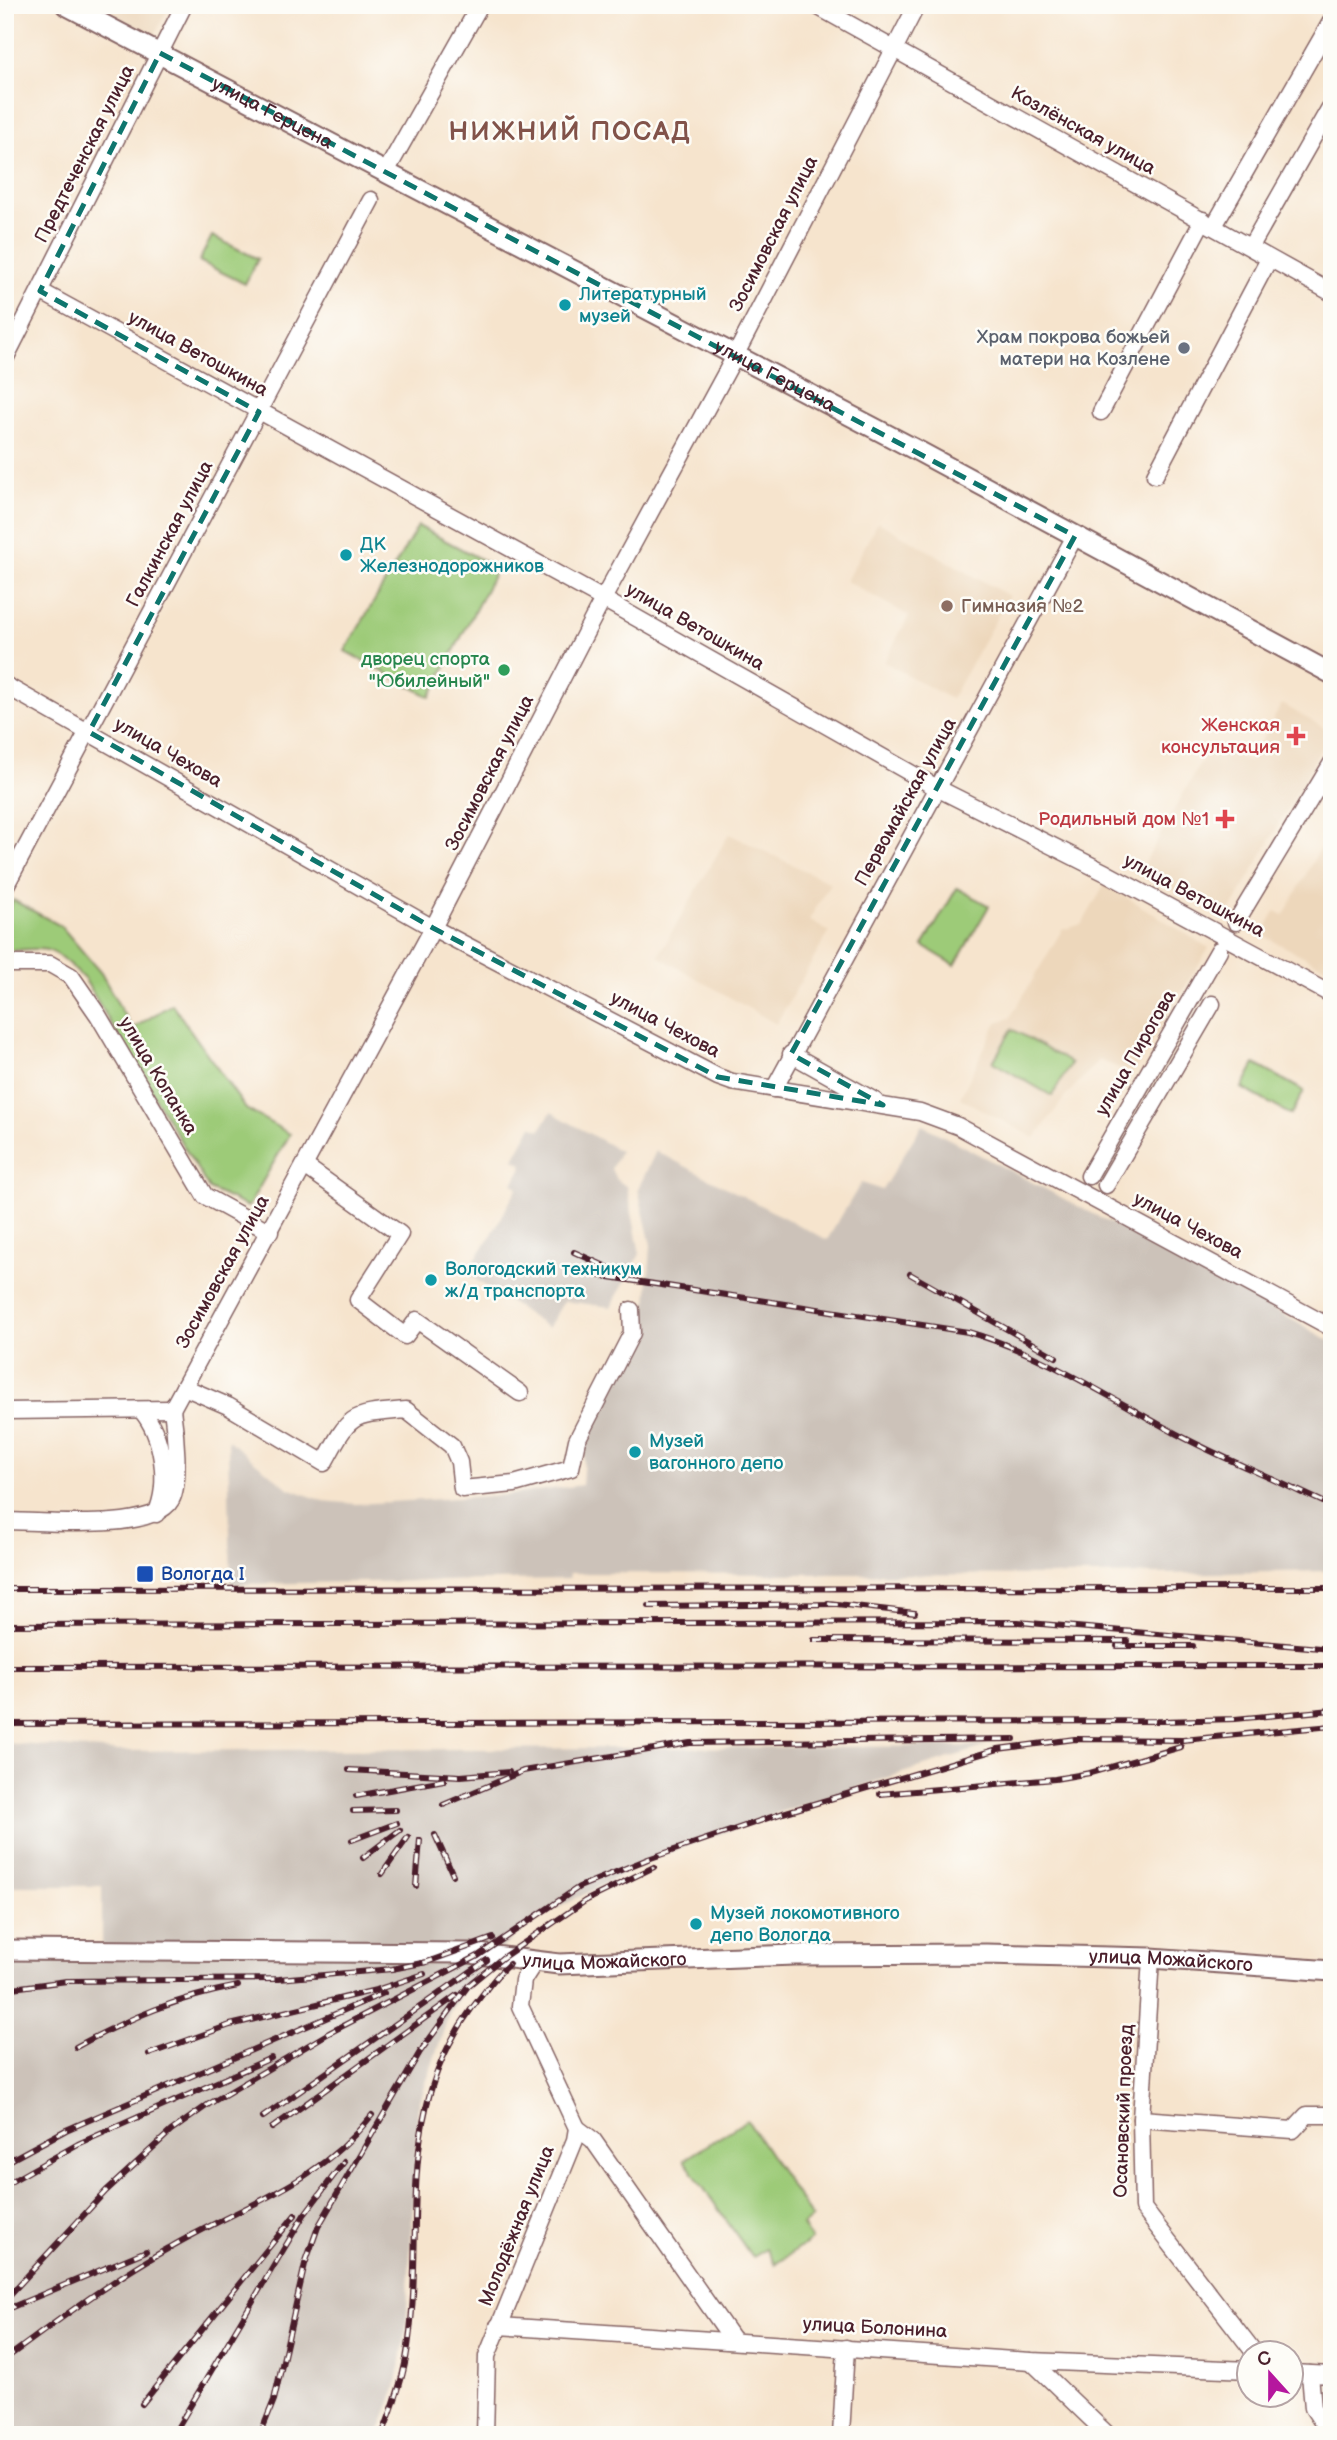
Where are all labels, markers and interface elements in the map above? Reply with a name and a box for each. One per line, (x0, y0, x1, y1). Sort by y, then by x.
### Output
street label: Предтеченская улица (30, 61, 140, 247)
street label: улица Герцена (208, 72, 337, 154)
street label: Козлёнская улица (1007, 82, 1159, 180)
district label: НИЖНИЙ ПОСАД (449, 115, 691, 148)
street label: Зосимовская улица (725, 152, 823, 316)
place label: Литературный музей (578, 283, 707, 328)
marker: Литературный музей (557, 297, 573, 313)
street label: улица Ветошкина (124, 306, 272, 402)
place label: Храм покрова божьей матери на Козлене (977, 326, 1170, 371)
street label: улица Герцена (710, 335, 839, 417)
marker: Храм покрова божьей матери на Козлене (1176, 340, 1192, 356)
street label: Галкинская улица (122, 457, 218, 611)
place label: ДК Железнодорожников (360, 533, 544, 578)
marker: ДК Железнодорожников (338, 547, 354, 563)
street label: улица Ветошкина (622, 578, 768, 676)
place label: Гимназия №2 (961, 595, 1084, 618)
marker: Гимназия №2 (939, 598, 955, 614)
place label: дворец спорта "Юбилейный" (361, 648, 490, 693)
marker: дворец спорта "Юбилейный" (496, 662, 512, 678)
street label: Зосимовская улица (441, 691, 539, 855)
street label: улица Чехова (110, 713, 226, 793)
street label: Первомайская улица (850, 714, 962, 890)
place label: Женская консультация (1161, 714, 1280, 759)
marker: Женская консультация (1286, 726, 1306, 746)
place label: Родильный дом №1 (1038, 808, 1209, 831)
marker: Родильный дом №1 (1215, 809, 1235, 829)
street label: улица Ветошкина (1120, 849, 1268, 943)
street label: улица Пирогова (1091, 986, 1181, 1120)
street label: улица Чехова (606, 987, 724, 1063)
street label: улица Копанка (114, 1013, 202, 1139)
street label: улица Чехова (1129, 1188, 1247, 1264)
street label: Зосимовская улица (171, 1191, 275, 1353)
place label: Вологодский техникум ж/д транспорта (445, 1258, 642, 1303)
marker: Вологодский техникум ж/д транспорта (423, 1272, 439, 1288)
place label: Музей вагонного депо (649, 1430, 784, 1475)
marker: Музей вагонного депо (627, 1444, 643, 1460)
place label: Вологда I (161, 1563, 245, 1586)
marker: Вологда I (135, 1564, 155, 1584)
place label: Музей локомотивного депо Вологда (710, 1902, 900, 1947)
marker: Музей локомотивного депо Вологда (688, 1916, 704, 1932)
street label: улица Можайского (1089, 1945, 1254, 1977)
street label: улица Можайского (521, 1948, 687, 1976)
street label: Осановский проезд (1109, 2023, 1139, 2198)
street label: Молодёжная улица (474, 2142, 560, 2310)
street label: улица Болонина (802, 2313, 948, 2343)
north arrow (1236, 2338, 1306, 2408)
text: С (1254, 2346, 1275, 2373)

